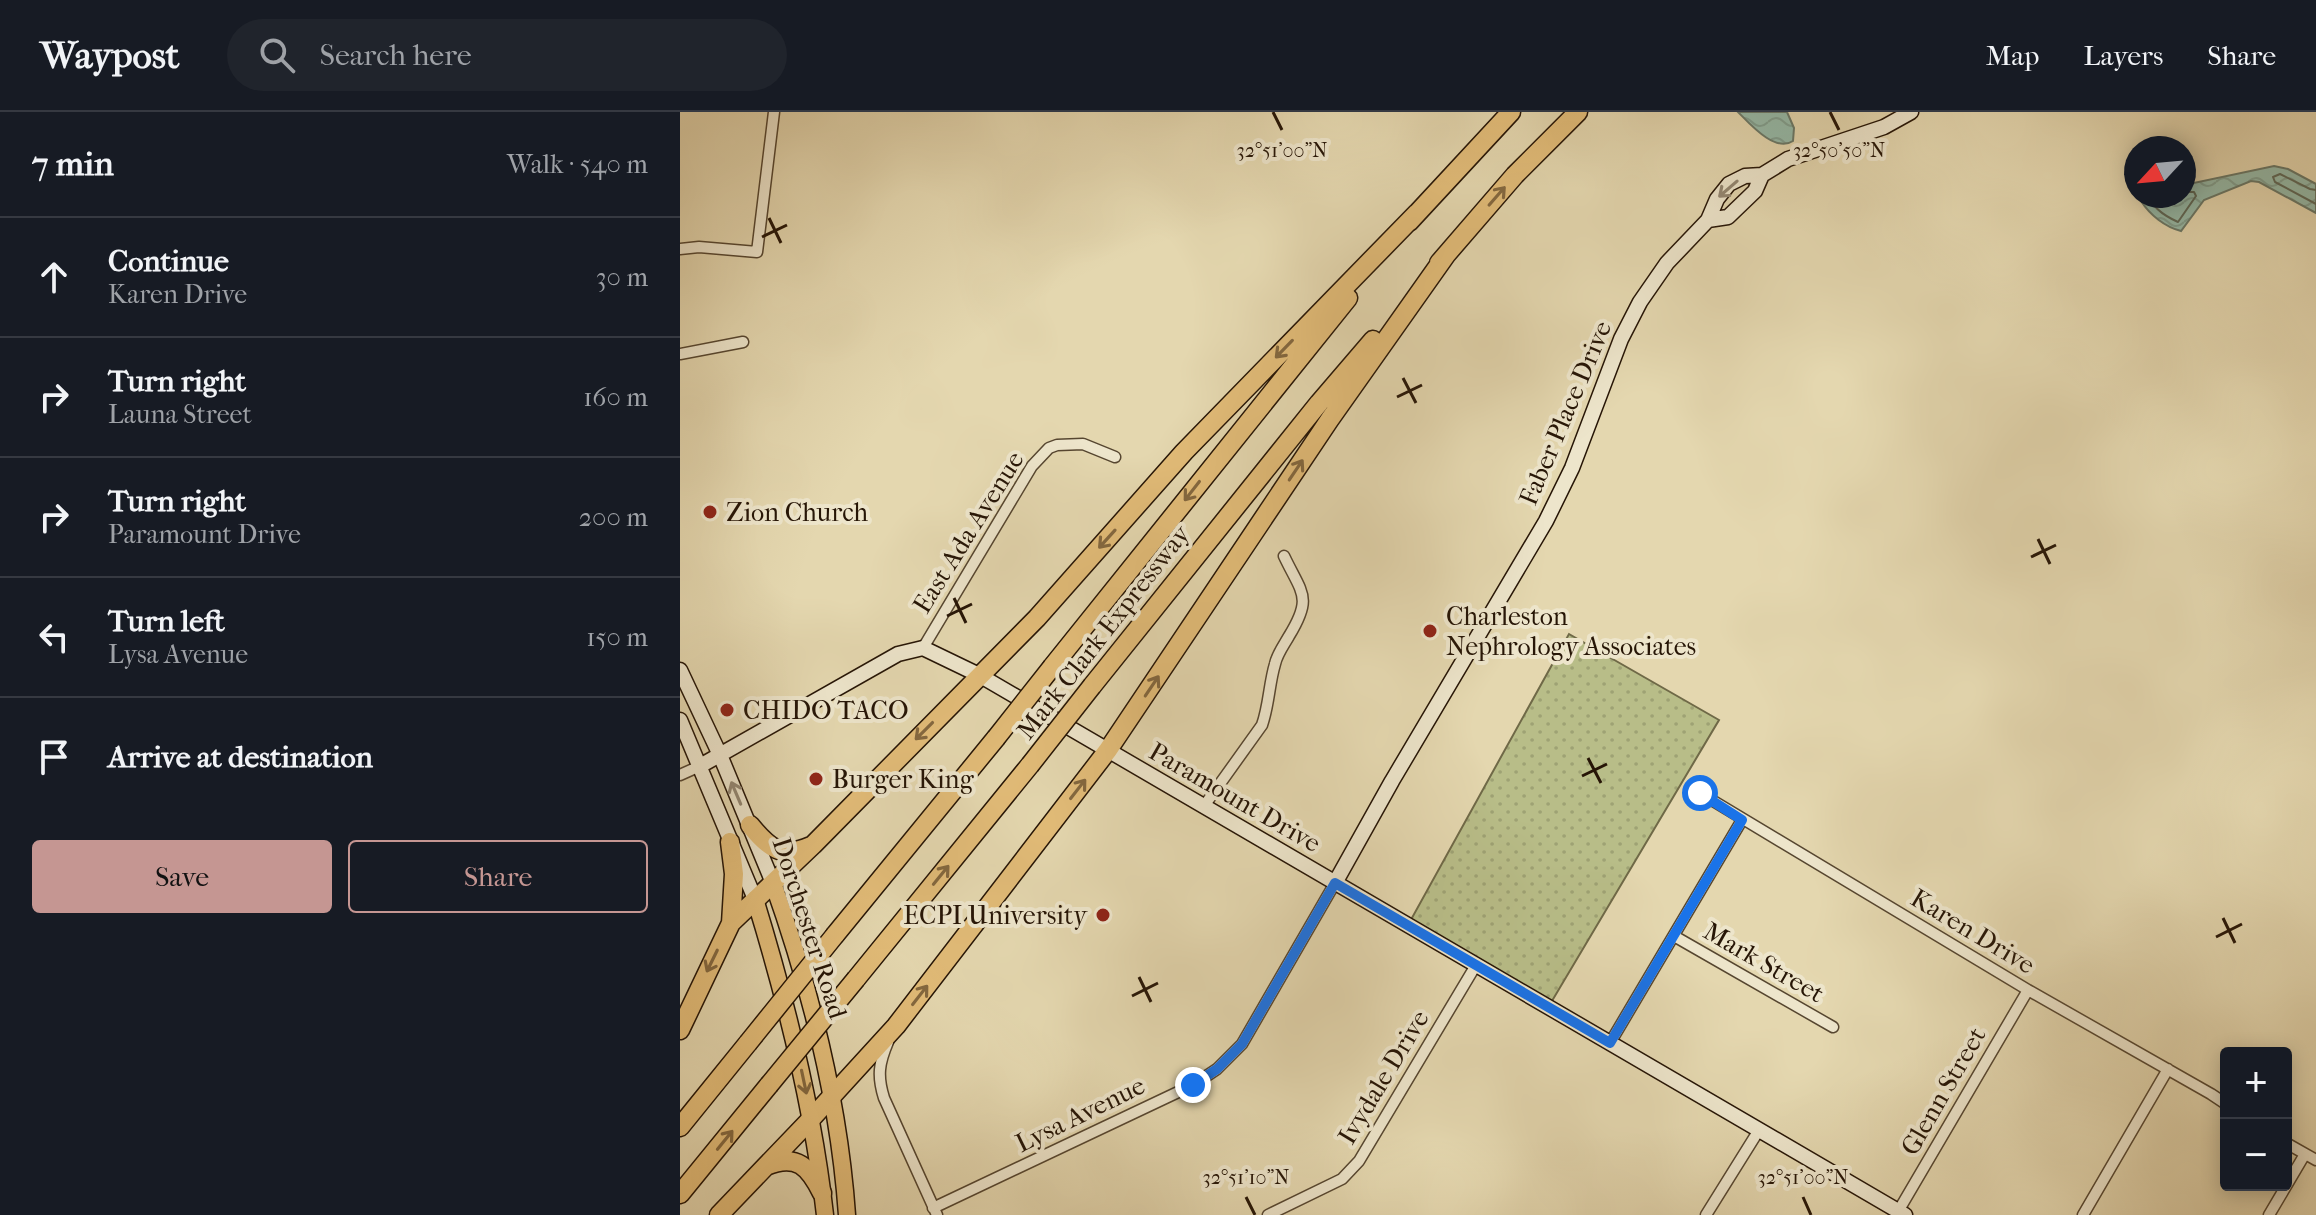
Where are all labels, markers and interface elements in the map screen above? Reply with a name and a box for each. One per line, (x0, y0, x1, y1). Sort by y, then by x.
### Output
search box (227, 19, 787, 91)
text: Waypost (40, 33, 179, 78)
icon: search (255, 33, 299, 77)
text: Search here (319, 38, 472, 73)
text: Map (1986, 39, 2039, 72)
text: Layers (2083, 39, 2163, 72)
text: Share (2207, 39, 2276, 72)
north arrow (2124, 136, 2196, 208)
text: 32°51'00"N (1237, 139, 1327, 162)
text: 32°50'50"N (1793, 139, 1885, 162)
text: 7 min (32, 144, 114, 184)
text: Walk · 540 m (507, 149, 648, 180)
one-way arrow (1718, 179, 1739, 198)
one-way arrow (1488, 186, 1506, 207)
text: Continue (108, 244, 229, 279)
icon: ahead (32, 255, 76, 299)
text: 30 m (596, 262, 648, 293)
text: Karen Drive (108, 279, 247, 310)
street label: Faber Place Drive (1513, 316, 1618, 510)
one-way arrow (1275, 338, 1293, 358)
text: Turn right (108, 364, 246, 399)
icon: right (32, 375, 76, 419)
text: 160 m (583, 382, 648, 413)
text: Launa Street (108, 399, 252, 430)
street label: East Ada Avenue (906, 446, 1031, 619)
one-way arrow (1288, 459, 1304, 481)
one-way arrow (1183, 480, 1201, 501)
text: Turn right (108, 484, 246, 519)
icon: right (32, 495, 76, 539)
place label: Zion Church (726, 497, 869, 528)
text: 200 m (579, 502, 648, 533)
marker: Zion Church (701, 503, 719, 521)
street label: Mark Clark Expressway (1010, 518, 1197, 745)
text: Paramount Drive (108, 519, 301, 550)
one-way arrow (1098, 529, 1116, 549)
place label: Charleston Nephrology Associates (1446, 601, 1696, 662)
text: Turn left (108, 604, 225, 639)
icon: left (32, 615, 76, 659)
text: 150 m (586, 622, 648, 653)
marker: Charleston Nephrology Associates (1421, 622, 1439, 640)
text: Lysa Avenue (108, 639, 248, 670)
one-way arrow (1143, 675, 1160, 697)
place label: CHIDO TACO (743, 695, 908, 726)
marker: CHIDO TACO (718, 701, 736, 719)
one-way arrow (914, 721, 934, 740)
icon: arrive (32, 735, 76, 779)
street label: Paramount Drive (1143, 736, 1326, 859)
text: Arrive at destination (108, 740, 373, 775)
place label: Burger King (832, 764, 975, 795)
marker: Burger King (807, 770, 825, 788)
route start (1682, 775, 1718, 811)
one-way arrow (1070, 779, 1087, 800)
one-way arrow (728, 781, 743, 806)
street label: Dorchester Road (766, 834, 854, 1023)
button: Save (32, 840, 332, 913)
button: Share (348, 840, 648, 913)
one-way arrow (932, 865, 949, 886)
street label: Karen Drive (1905, 882, 2040, 981)
place label: ECPI University (903, 900, 1088, 931)
marker: ECPI University (1094, 906, 1112, 924)
street label: Mark Street (1698, 915, 1830, 1010)
one-way arrow (704, 948, 719, 972)
one-way arrow (911, 985, 928, 1006)
street label: Ivydale Drive (1331, 1005, 1436, 1150)
street label: Glenn Street (1894, 1021, 1993, 1161)
map controls (2220, 1047, 2292, 1191)
button: + (2220, 1047, 2292, 1119)
route end (1175, 1067, 1211, 1103)
one-way arrow (797, 1069, 812, 1095)
street label: Lysa Avenue (1011, 1070, 1150, 1159)
button: − (2220, 1119, 2292, 1191)
one-way arrow (716, 1130, 734, 1150)
text: 32°51'10"N (1203, 1166, 1289, 1189)
text: 32°51'00"N (1758, 1166, 1848, 1189)

